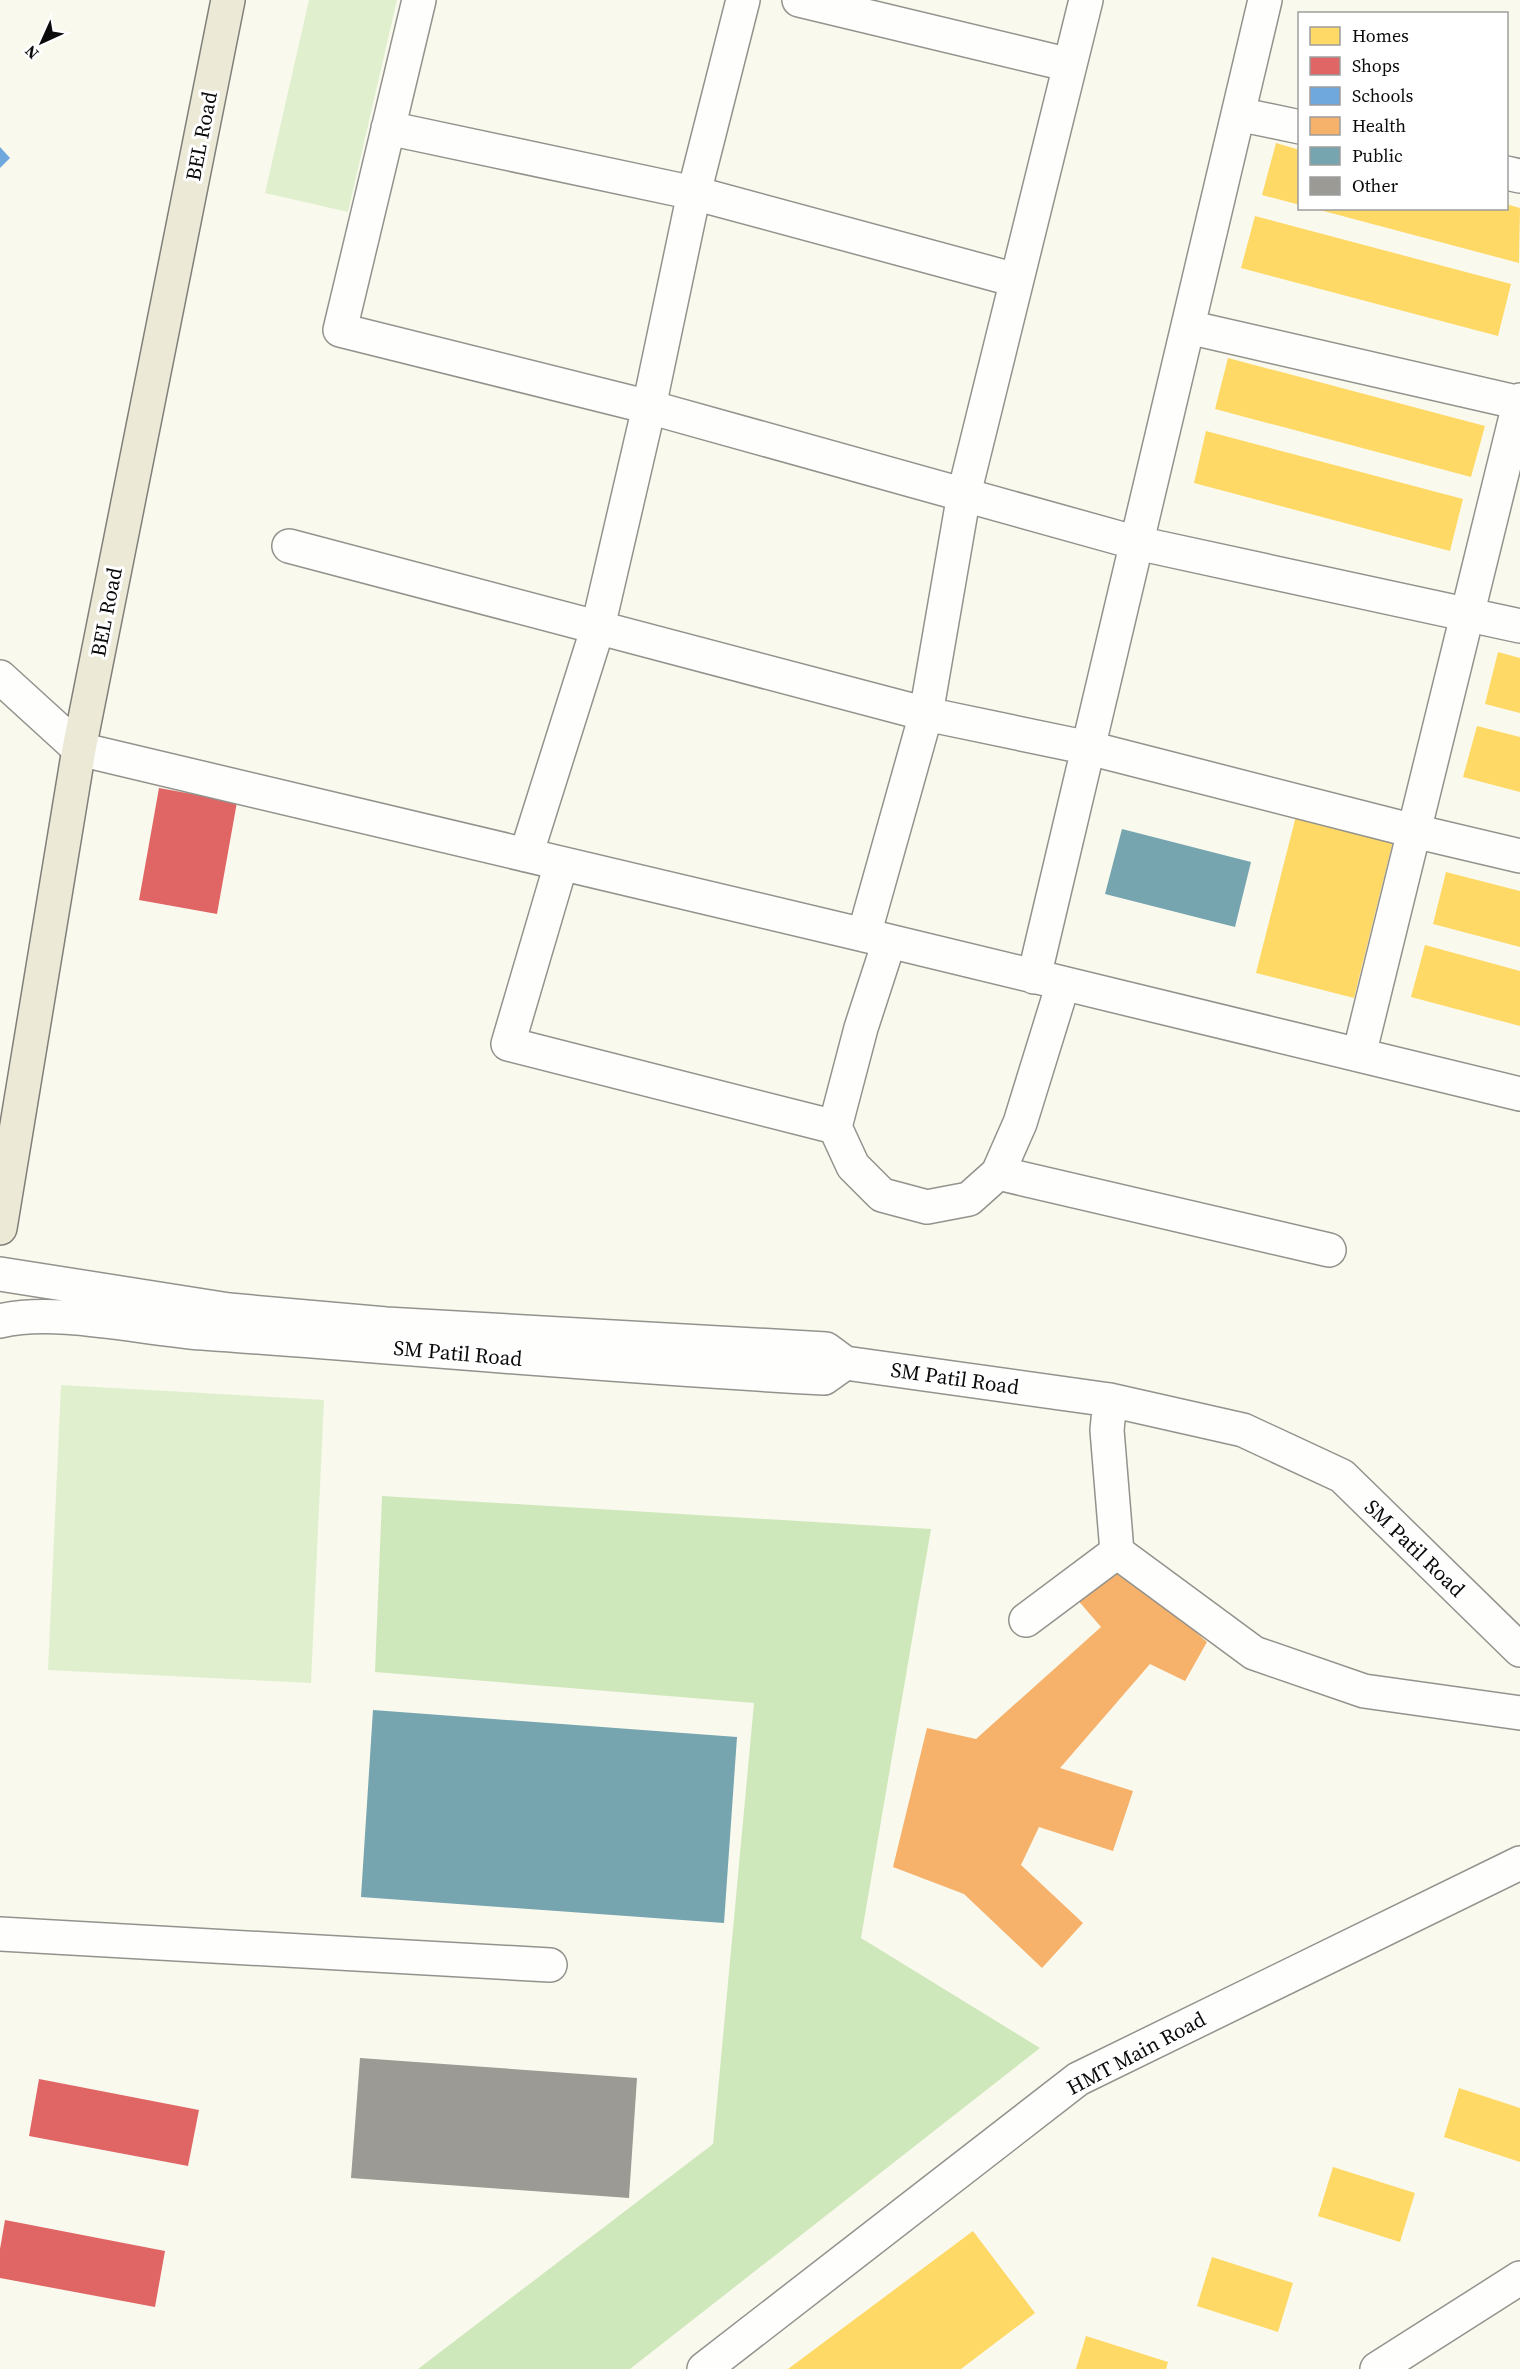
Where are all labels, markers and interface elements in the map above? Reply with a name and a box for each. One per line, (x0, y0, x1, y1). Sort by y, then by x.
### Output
north arrow (12, 12, 72, 72)
legend (1298, 12, 1508, 210)
text: Homes (1352, 23, 1409, 48)
text: N (19, 40, 43, 65)
text: Shops (1352, 53, 1400, 78)
text: Schools (1352, 83, 1414, 108)
street label: BEL Road (178, 89, 224, 183)
text: Health (1352, 113, 1406, 138)
text: Public (1352, 143, 1403, 168)
text: Other (1352, 173, 1399, 198)
street label: BEL Road (83, 565, 129, 659)
street label: SM Patil Road (392, 1333, 524, 1373)
street label: SM Patil Road (889, 1355, 1021, 1401)
street label: SM Patil Road (1358, 1493, 1472, 1603)
street label: HMT Main Road (1061, 2004, 1211, 2102)

